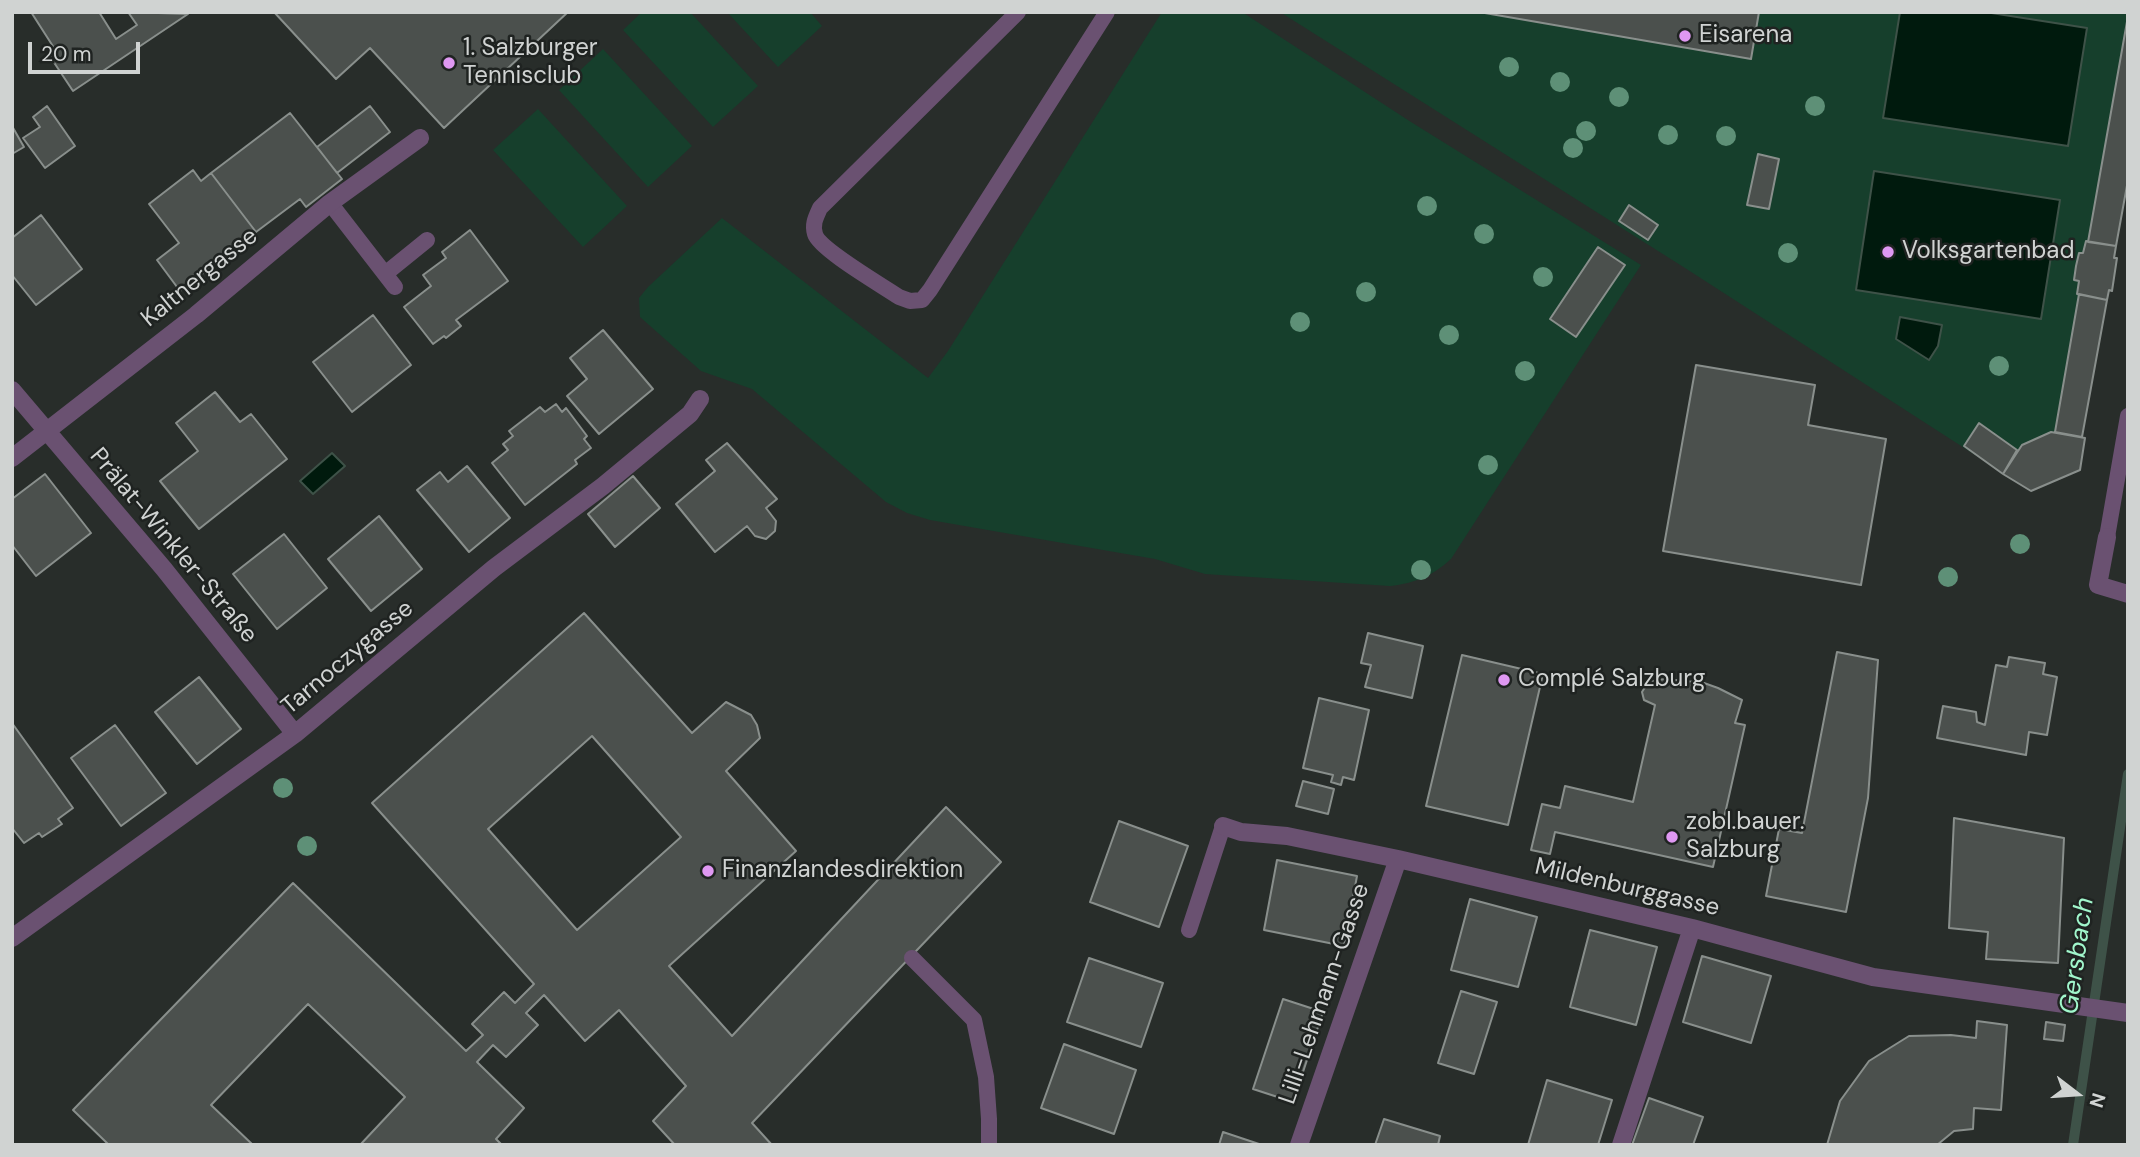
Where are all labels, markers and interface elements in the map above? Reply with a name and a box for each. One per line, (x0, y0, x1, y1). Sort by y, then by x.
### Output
place label: Eisarena (1699, 22, 1792, 50)
scale bar (32, 28, 144, 72)
marker: Eisarena (1677, 28, 1693, 44)
place label: 1. Salzburger Tennisclub (463, 35, 598, 91)
text: 20 m (41, 40, 92, 68)
marker: 1. Salzburger Tennisclub (441, 55, 457, 71)
street label: Kaltnergasse (136, 222, 264, 334)
place label: Volksgartenbad (1902, 238, 2074, 266)
marker: Volksgartenbad (1880, 244, 1896, 260)
street label: Prälat-Winkler-Straße (83, 443, 263, 649)
street label: Tarnoczygasse (276, 595, 420, 721)
place label: Complé Salzburg (1518, 666, 1705, 694)
marker: Complé Salzburg (1496, 672, 1512, 688)
place label: zobl.bauer. Salzburg (1686, 809, 1804, 865)
marker: zobl.bauer. Salzburg (1664, 829, 1680, 845)
street label: Mildenburggasse (1532, 853, 1722, 923)
place label: Finanzlandesdirektion (722, 857, 963, 885)
marker: Finanzlandesdirektion (700, 863, 716, 879)
street label: Lilli-Lehmann-Gasse (1274, 880, 1376, 1108)
water label: Gersbach (2054, 896, 2102, 1016)
north arrow (2042, 1059, 2112, 1129)
text: N (2084, 1090, 2112, 1111)

